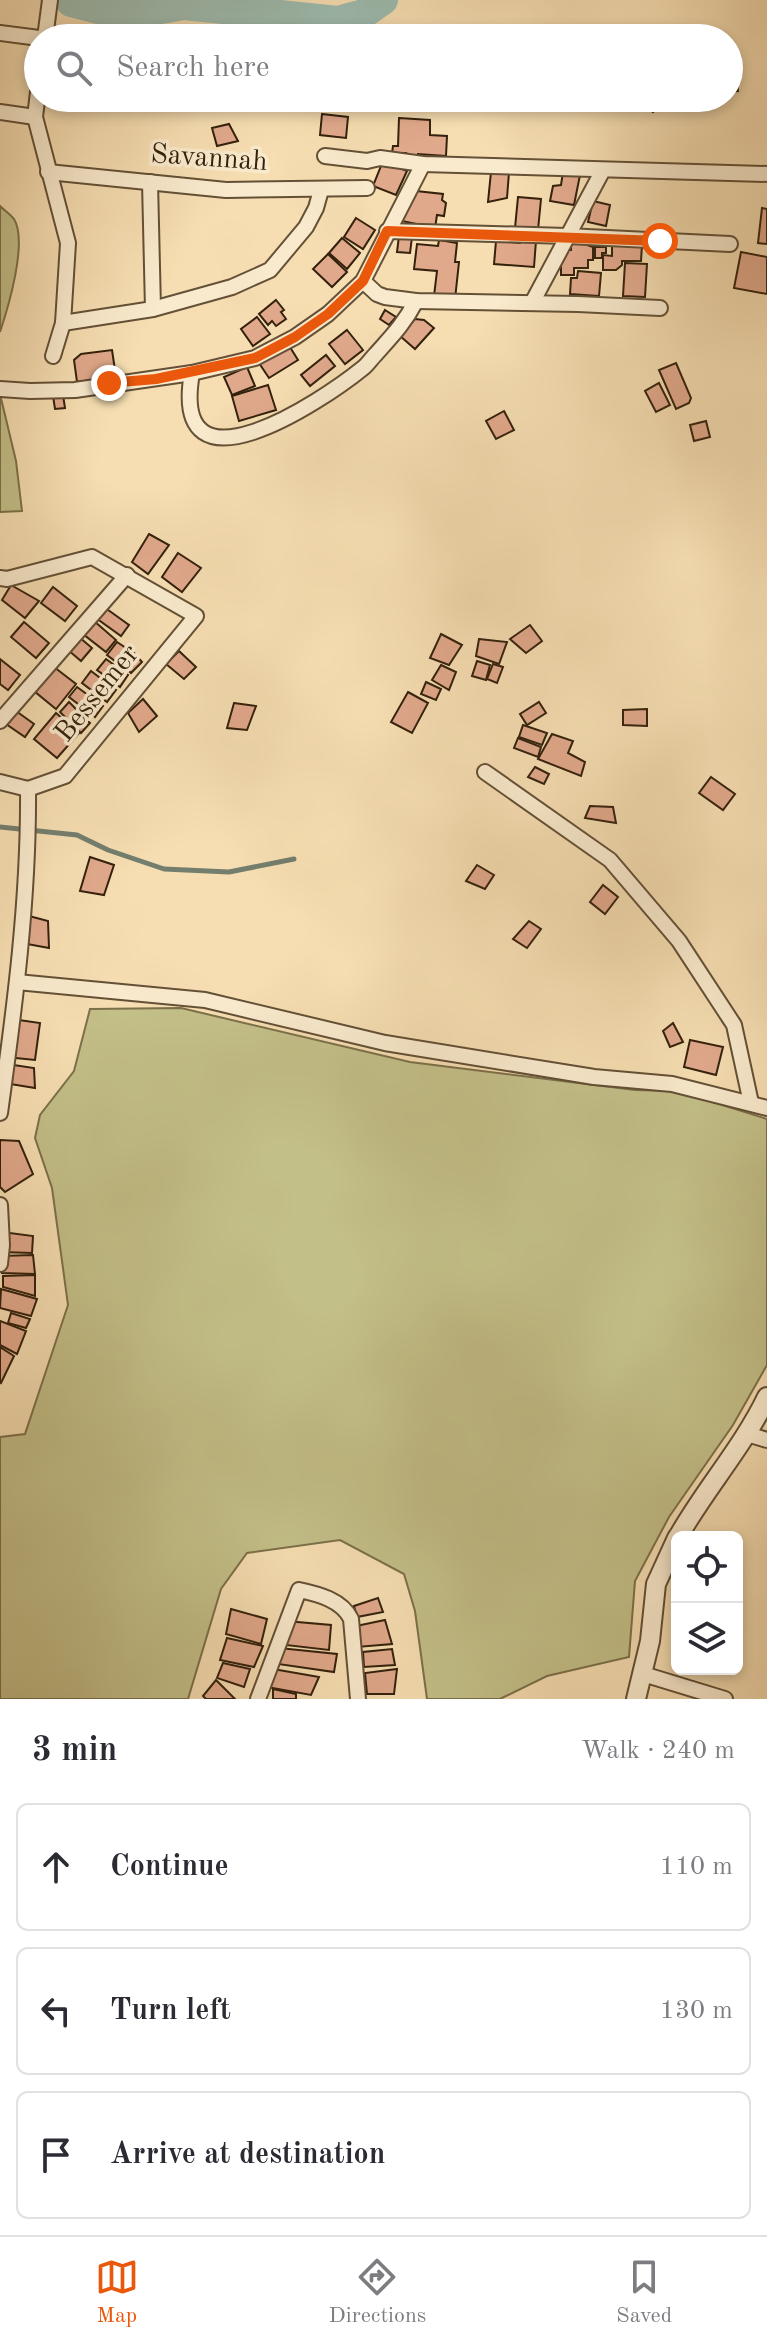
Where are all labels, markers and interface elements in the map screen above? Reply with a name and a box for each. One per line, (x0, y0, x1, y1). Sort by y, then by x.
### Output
search box (24, 24, 743, 112)
icon: search (52, 46, 96, 90)
text: Search here (116, 53, 270, 83)
street label: Savannah (149, 141, 269, 177)
route start (642, 223, 678, 259)
route end (91, 365, 127, 401)
street label: Bessemer (51, 640, 145, 748)
map controls (671, 1531, 743, 1675)
button: locate (671, 1531, 743, 1603)
button: layers (671, 1603, 743, 1675)
text: 3 min (32, 1734, 117, 1768)
text: Walk · 240 m (581, 1738, 735, 1764)
icon: ahead (34, 1845, 78, 1889)
text: Continue (110, 1852, 229, 1882)
text: 110 m (660, 1854, 733, 1880)
icon: left (34, 1989, 78, 2033)
text: Turn left (110, 1996, 231, 2026)
text: 130 m (660, 1998, 733, 2024)
icon: arrive (34, 2133, 78, 2177)
text: Arrive at destination (110, 2140, 385, 2170)
tab: Map (95, 2255, 139, 2330)
tab: Directions (329, 2255, 426, 2330)
tab: Saved (616, 2255, 672, 2330)

